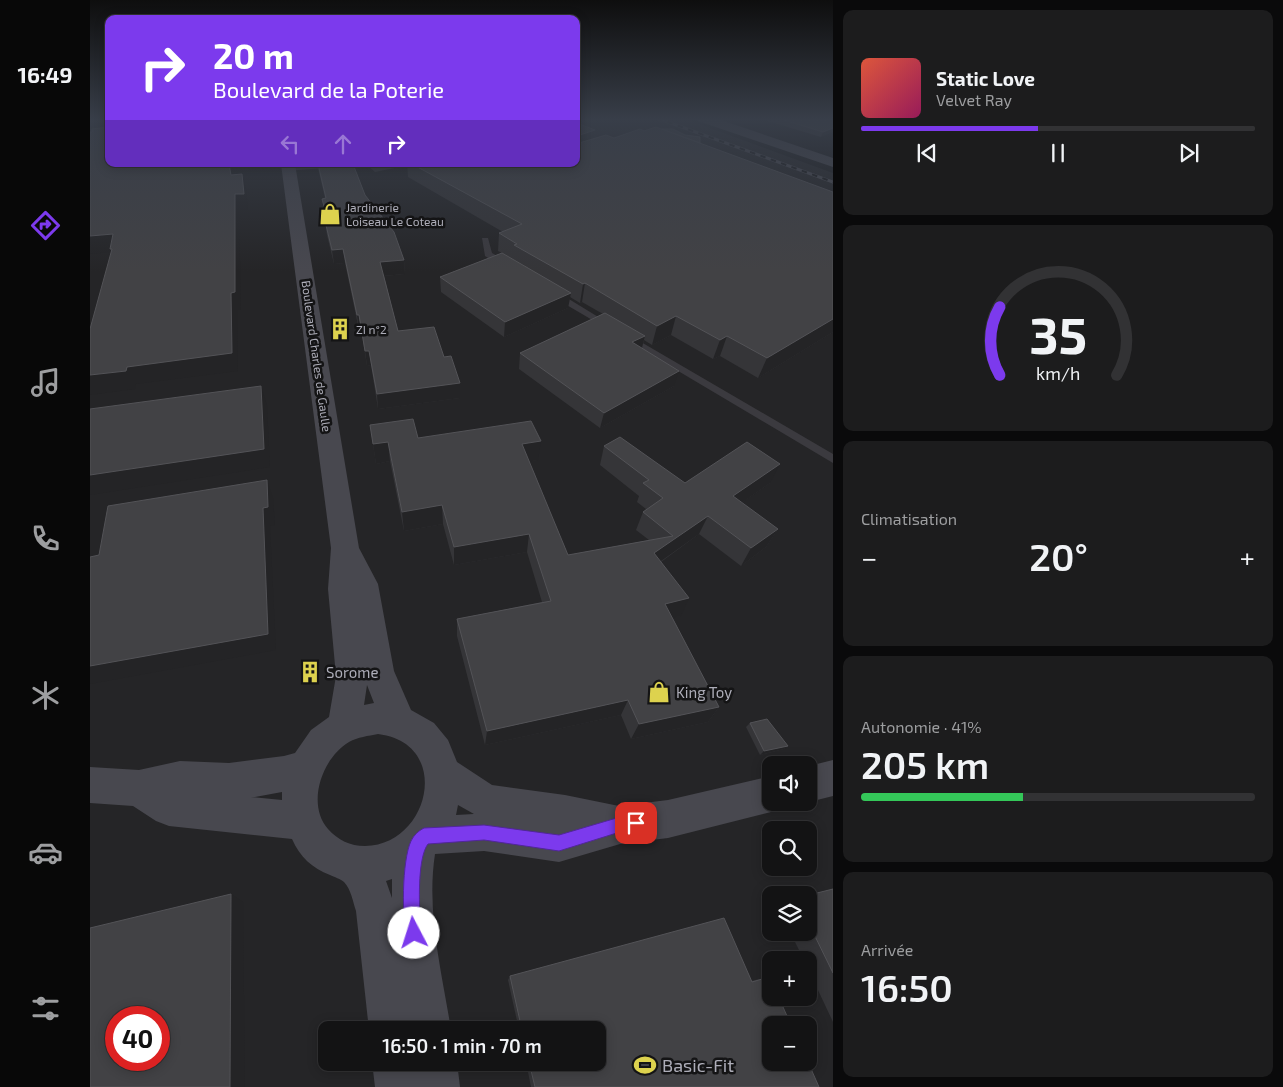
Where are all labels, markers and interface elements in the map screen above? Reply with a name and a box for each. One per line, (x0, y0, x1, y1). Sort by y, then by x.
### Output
text: 20 m (213, 34, 294, 76)
icon: right (130, 35, 195, 100)
text: 16:49 (17, 61, 73, 87)
text: Static Love (936, 67, 1035, 90)
text: Boulevard de la Poterie (213, 76, 444, 102)
text: Velvet Ray (936, 90, 1012, 109)
icon: left (276, 130, 304, 158)
icon: ahead (329, 130, 357, 158)
icon: right (382, 130, 410, 158)
icon: previous (913, 139, 941, 167)
icon: pause (1044, 139, 1072, 167)
icon: next (1175, 139, 1203, 167)
place label: Jardinerie Loiseau Le Coteau (346, 200, 444, 228)
shop icon: Jardinerie Loiseau Le Coteau (317, 201, 343, 227)
icon: directions (28, 208, 63, 243)
street label: Boulevard Charles de Gaulle (299, 279, 335, 433)
text: 35 (1029, 302, 1087, 364)
building icon: ZI n°2 (327, 316, 353, 342)
place label: ZI n°2 (356, 322, 387, 336)
text: km/h (1036, 362, 1080, 384)
icon: music (28, 365, 63, 400)
text: Climatisation (861, 509, 957, 528)
icon: phone (28, 521, 63, 556)
text: 20° (1029, 533, 1088, 579)
text: − (861, 540, 877, 574)
text: + (1240, 540, 1255, 574)
building icon: Sorome (297, 659, 323, 685)
place label: Sorome (326, 663, 378, 681)
icon: climate (28, 678, 63, 713)
shop icon: King Toy (646, 679, 672, 705)
place label: King Toy (676, 683, 732, 701)
text: Autonomie · 41% (861, 717, 982, 736)
text: 205 km (861, 741, 989, 787)
map controls (762, 756, 817, 1071)
button: sound (762, 756, 817, 811)
pin (615, 802, 657, 844)
icon: arrive (622, 809, 650, 837)
button: search (762, 821, 817, 876)
icon: car (28, 835, 63, 870)
button: layers (762, 886, 817, 941)
position arrow (387, 906, 439, 958)
text: Arrivée (861, 940, 913, 959)
button: + (762, 951, 817, 1006)
text: 16:50 (861, 964, 953, 1010)
icon: filters (28, 991, 63, 1026)
speed limit sign: 40 (105, 1006, 170, 1071)
button: − (762, 1016, 817, 1071)
text: 16:50 · 1 min · 70 m (382, 1034, 542, 1057)
sports icon: Basic-Fit (632, 1052, 658, 1078)
place label: Basic-Fit (662, 1054, 734, 1076)

